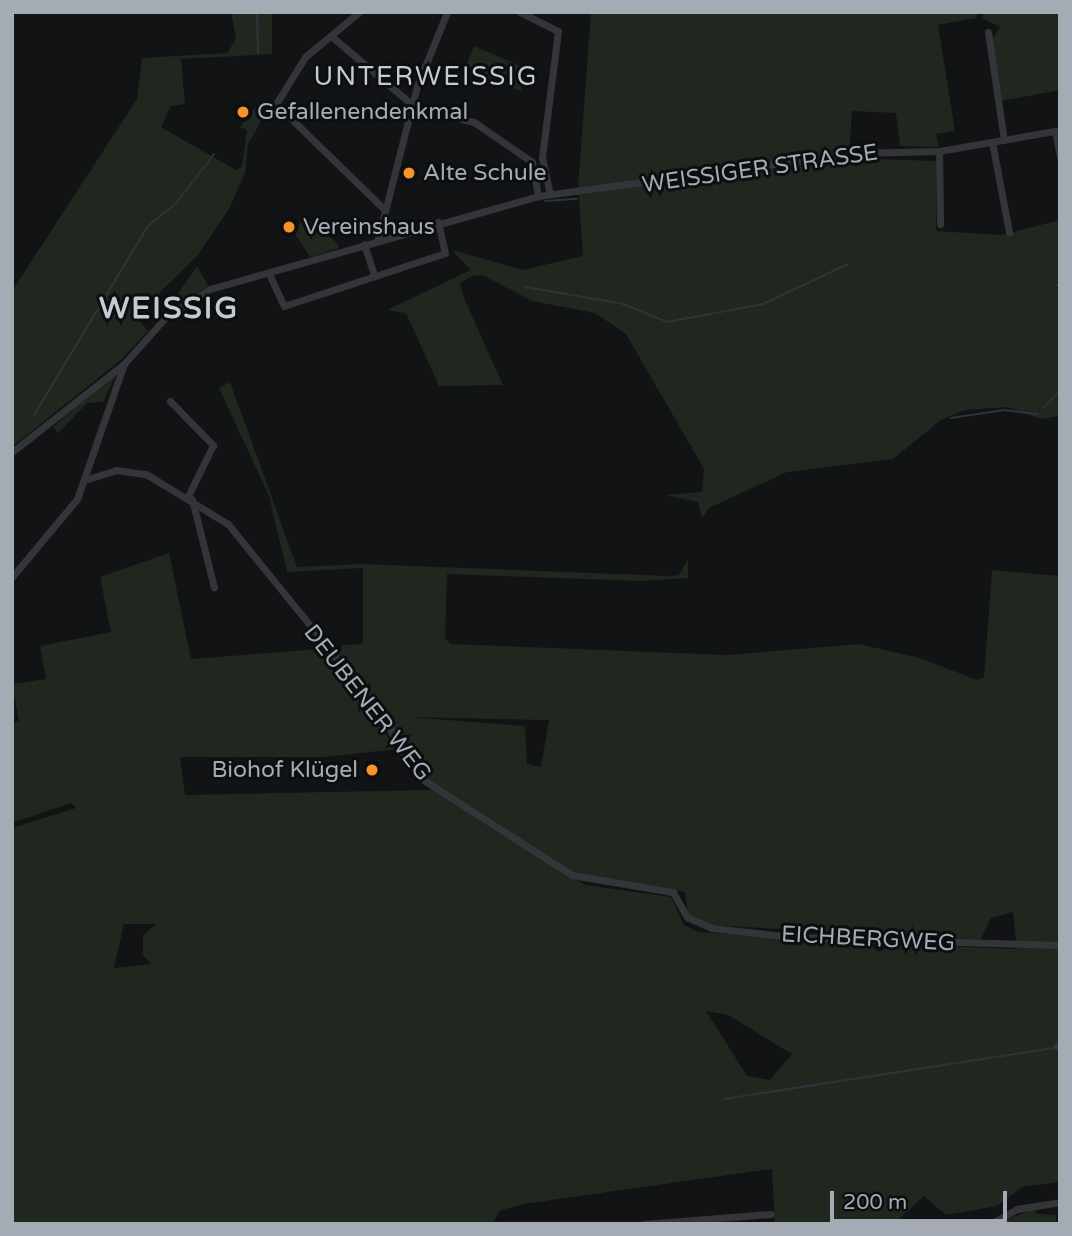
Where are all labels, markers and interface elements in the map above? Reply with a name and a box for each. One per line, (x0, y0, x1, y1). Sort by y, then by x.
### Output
district label: UNTERWEISSIG (315, 61, 537, 93)
place label: Gefallenendenkmal (257, 98, 468, 126)
marker: Gefallenendenkmal (235, 104, 251, 120)
street label: WEISSIGER STRASSE (640, 139, 880, 199)
place label: Alte Schule (423, 159, 546, 187)
marker: Alte Schule (401, 165, 417, 181)
place label: Vereinshaus (303, 213, 435, 241)
marker: Vereinshaus (281, 219, 297, 235)
district label: WEISSIG (100, 291, 238, 327)
street label: DEUBENER WEG (297, 619, 437, 787)
place label: Biohof Klügel (211, 756, 358, 784)
marker: Biohof Klügel (364, 762, 380, 778)
street label: EICHBERGWEG (780, 921, 956, 957)
scale bar (834, 1176, 1011, 1220)
text: 200 m (843, 1190, 907, 1215)

